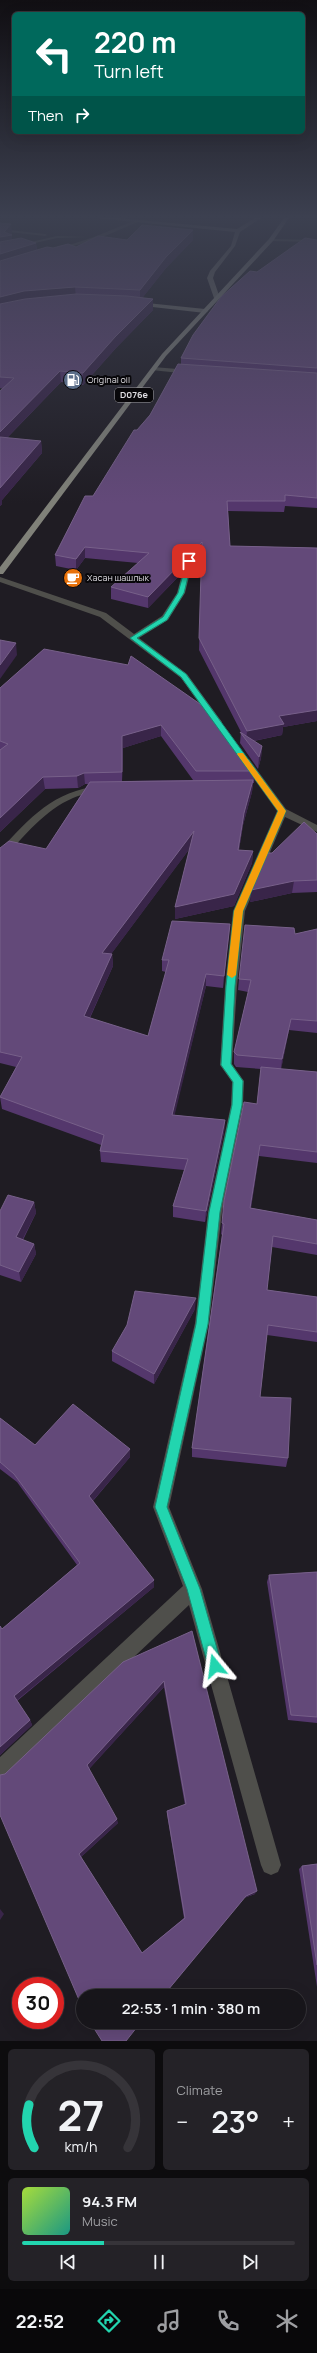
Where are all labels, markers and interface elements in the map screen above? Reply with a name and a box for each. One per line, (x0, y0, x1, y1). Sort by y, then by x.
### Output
text: 220 m (94, 23, 177, 61)
icon: left (28, 28, 80, 80)
text: Turn left (94, 59, 164, 83)
icon: right (71, 104, 93, 126)
text: Then (28, 105, 63, 126)
fuel station icon: Original oil (62, 369, 84, 391)
place label: Original oil (87, 373, 130, 386)
road number: D076e (115, 388, 153, 402)
pin (172, 544, 206, 578)
icon: arrive (178, 550, 200, 572)
cafe icon: Хасан шашлык (62, 567, 84, 589)
place label: Хасан шашлык (87, 571, 149, 584)
position arrow (194, 1645, 236, 1687)
speed limit sign: 30 (12, 1977, 64, 2029)
text: 22:53 · 1 min · 380 m (122, 1998, 260, 2019)
text: Climate (177, 2081, 223, 2099)
text: 27 (58, 2086, 105, 2142)
text: 23° (211, 2101, 259, 2142)
text: − (177, 2107, 188, 2137)
text: + (282, 2107, 295, 2137)
text: km/h (65, 2136, 98, 2155)
text: 94.3 FM (82, 2191, 137, 2212)
text: Music (82, 2212, 118, 2230)
icon: previous (57, 2251, 79, 2273)
icon: pause (148, 2251, 170, 2273)
icon: next (239, 2251, 261, 2273)
icon: directions (95, 2307, 123, 2335)
icon: music (155, 2307, 183, 2335)
icon: phone (214, 2307, 242, 2335)
icon: climate (273, 2307, 301, 2335)
text: 22:52 (16, 2309, 64, 2333)

